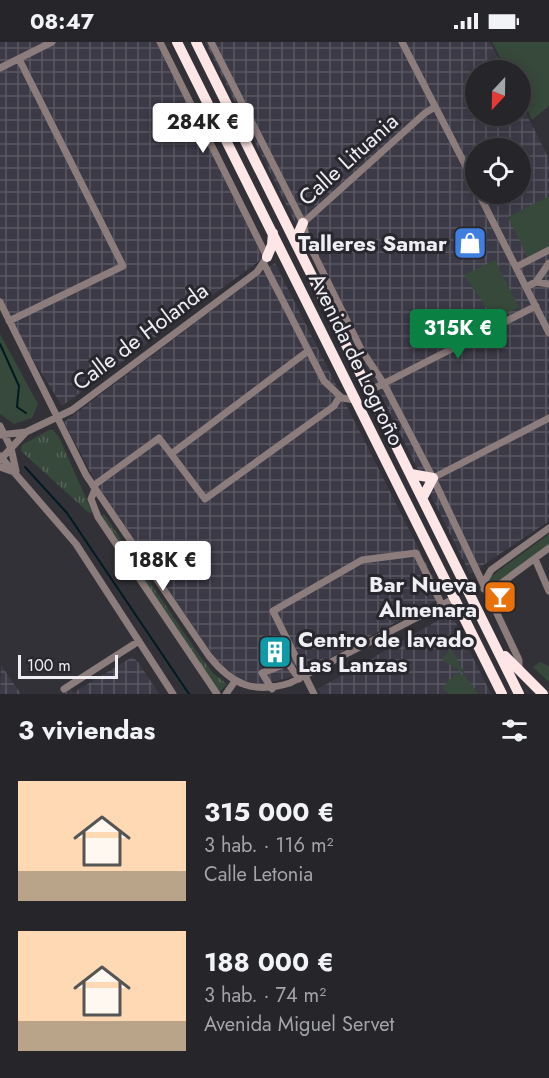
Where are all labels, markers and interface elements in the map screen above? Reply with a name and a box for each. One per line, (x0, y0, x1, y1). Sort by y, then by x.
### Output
text: 08:47 (30, 5, 94, 37)
north arrow (465, 60, 531, 126)
map controls (465, 60, 531, 204)
pin: 284K € (154, 103, 252, 154)
street label: Calle Lituania (291, 105, 405, 213)
text: 284K € (167, 108, 239, 137)
button: locate (465, 138, 531, 204)
shop icon: Talleres Samar (452, 225, 488, 261)
place label: Talleres Samar (298, 227, 447, 259)
street label: Avenida de Logroño (301, 267, 413, 451)
street label: Calle de Holanda (66, 274, 214, 398)
pin: 315K € (409, 309, 507, 360)
text: 315K € (424, 314, 492, 343)
pin: 188K € (114, 541, 212, 592)
text: 188K € (129, 546, 197, 575)
place label: Bar Nueva Almenara (369, 568, 477, 625)
bar icon: Bar Nueva Almenara (482, 579, 518, 615)
place label: Centro de lavado Las Lanzas (298, 623, 474, 680)
building icon: Centro de lavado Las Lanzas (257, 634, 293, 670)
scale bar (18, 652, 118, 680)
text: 100 m (27, 654, 71, 677)
text: 3 viviendas (18, 711, 155, 749)
icon: filters (498, 714, 531, 747)
text: 315 000 € (204, 793, 334, 831)
icon: home (66, 805, 138, 877)
text: 3 hab. · 116 m² (204, 831, 333, 860)
text: Calle Letonia (204, 860, 313, 889)
text: 188 000 € (204, 943, 334, 981)
icon: home (66, 955, 138, 1027)
text: 3 hab. · 74 m² (204, 981, 326, 1010)
text: Avenida Miguel Servet (204, 1010, 394, 1039)

